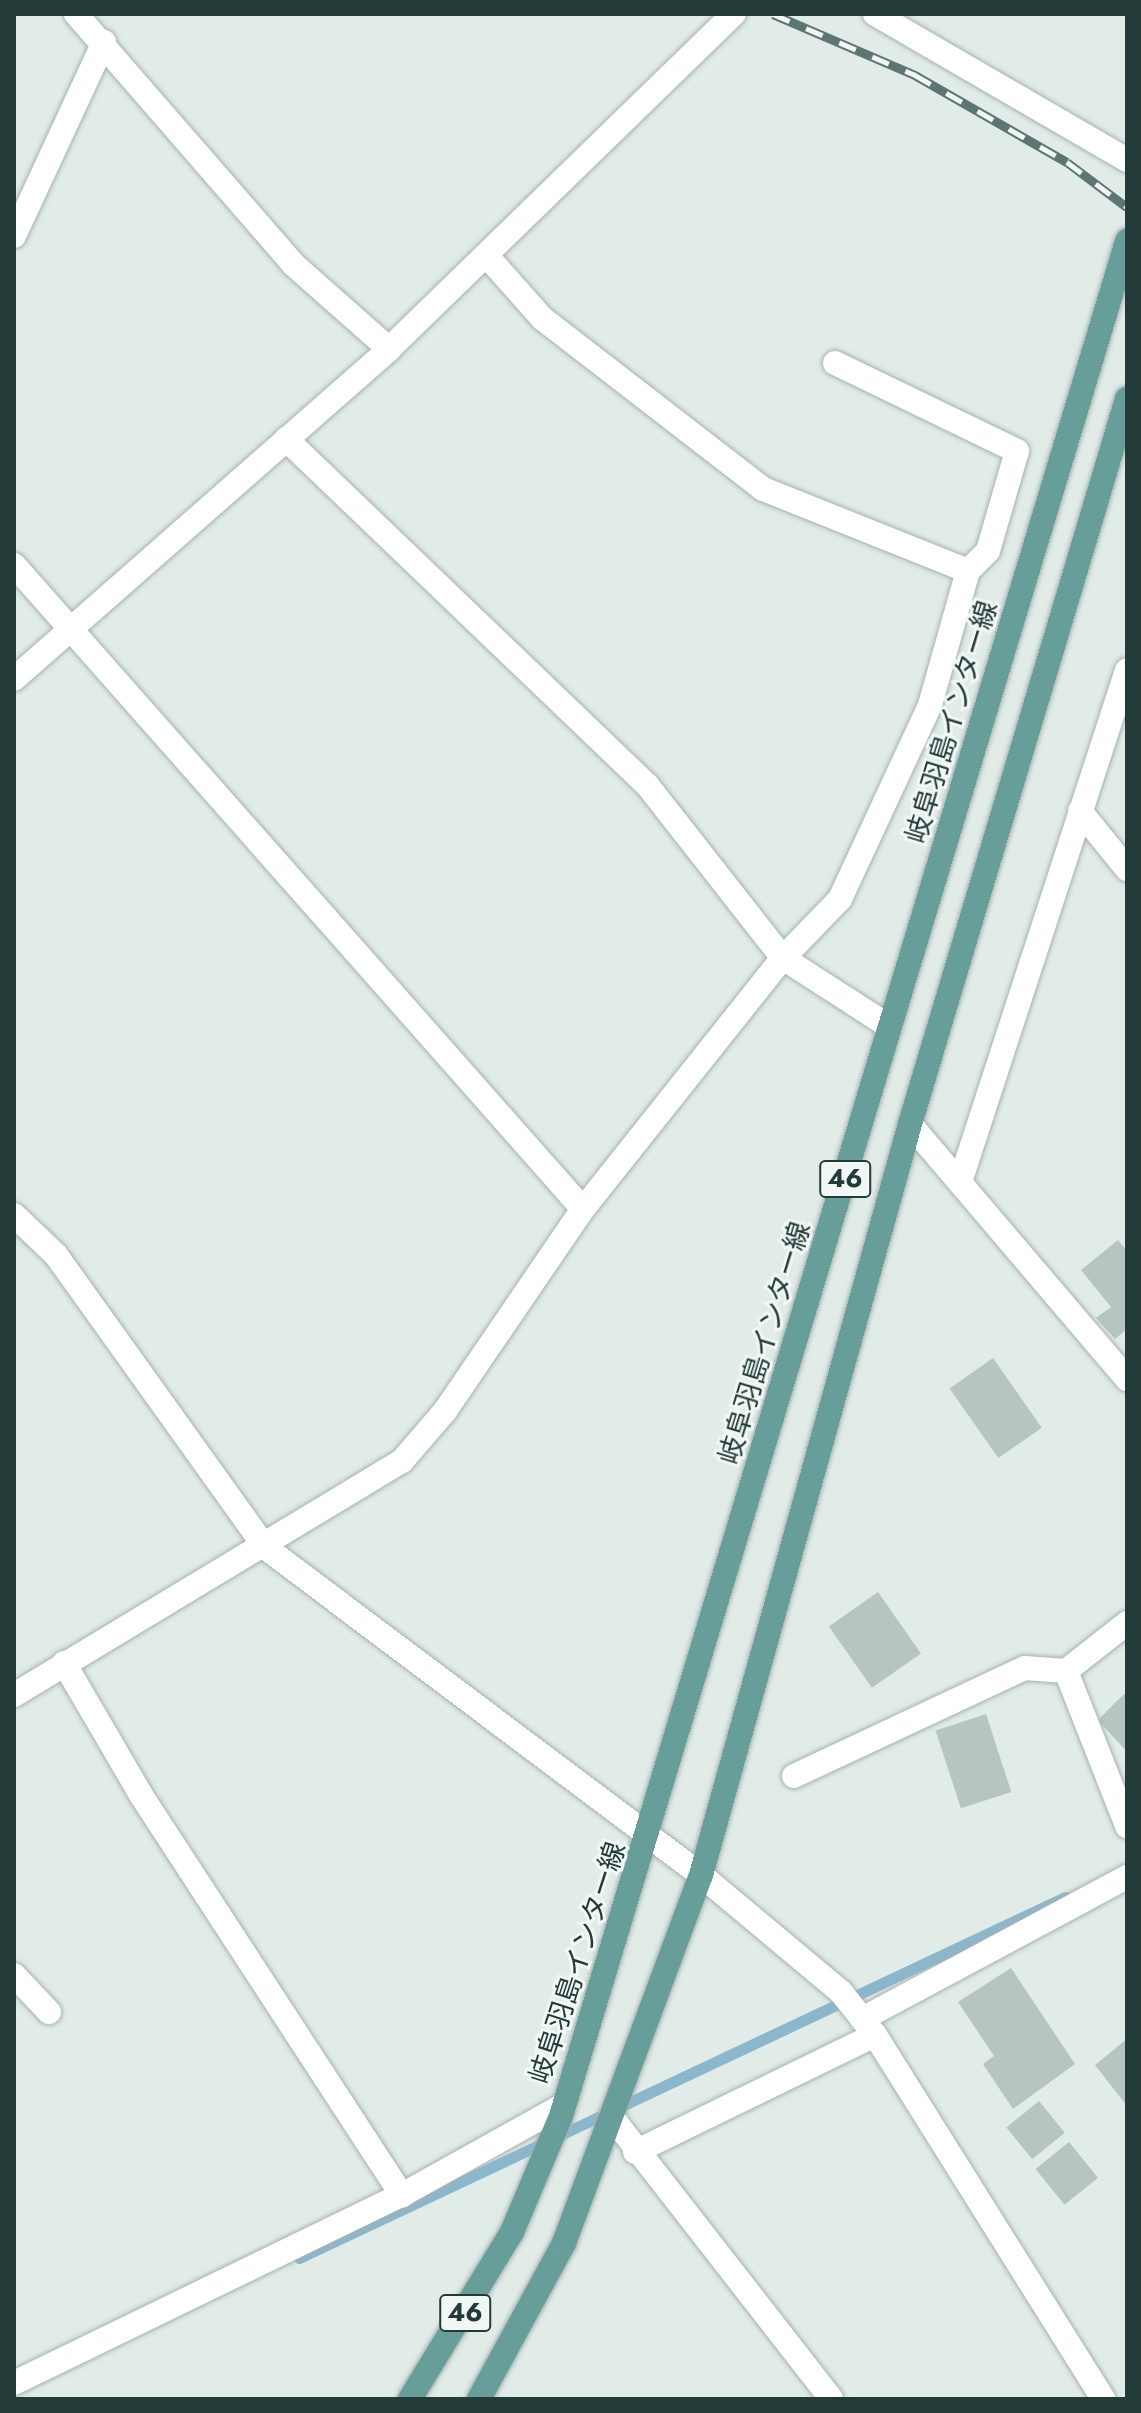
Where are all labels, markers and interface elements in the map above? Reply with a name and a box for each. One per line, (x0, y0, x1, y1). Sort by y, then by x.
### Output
street label: 岐阜羽島インター線 (899, 597, 1005, 847)
road number: 46 (819, 1157, 871, 1201)
street label: 岐阜羽島インター線 (712, 1218, 818, 1468)
street label: 岐阜羽島インター線 (523, 1838, 633, 2088)
road number: 46 (439, 2291, 491, 2335)

